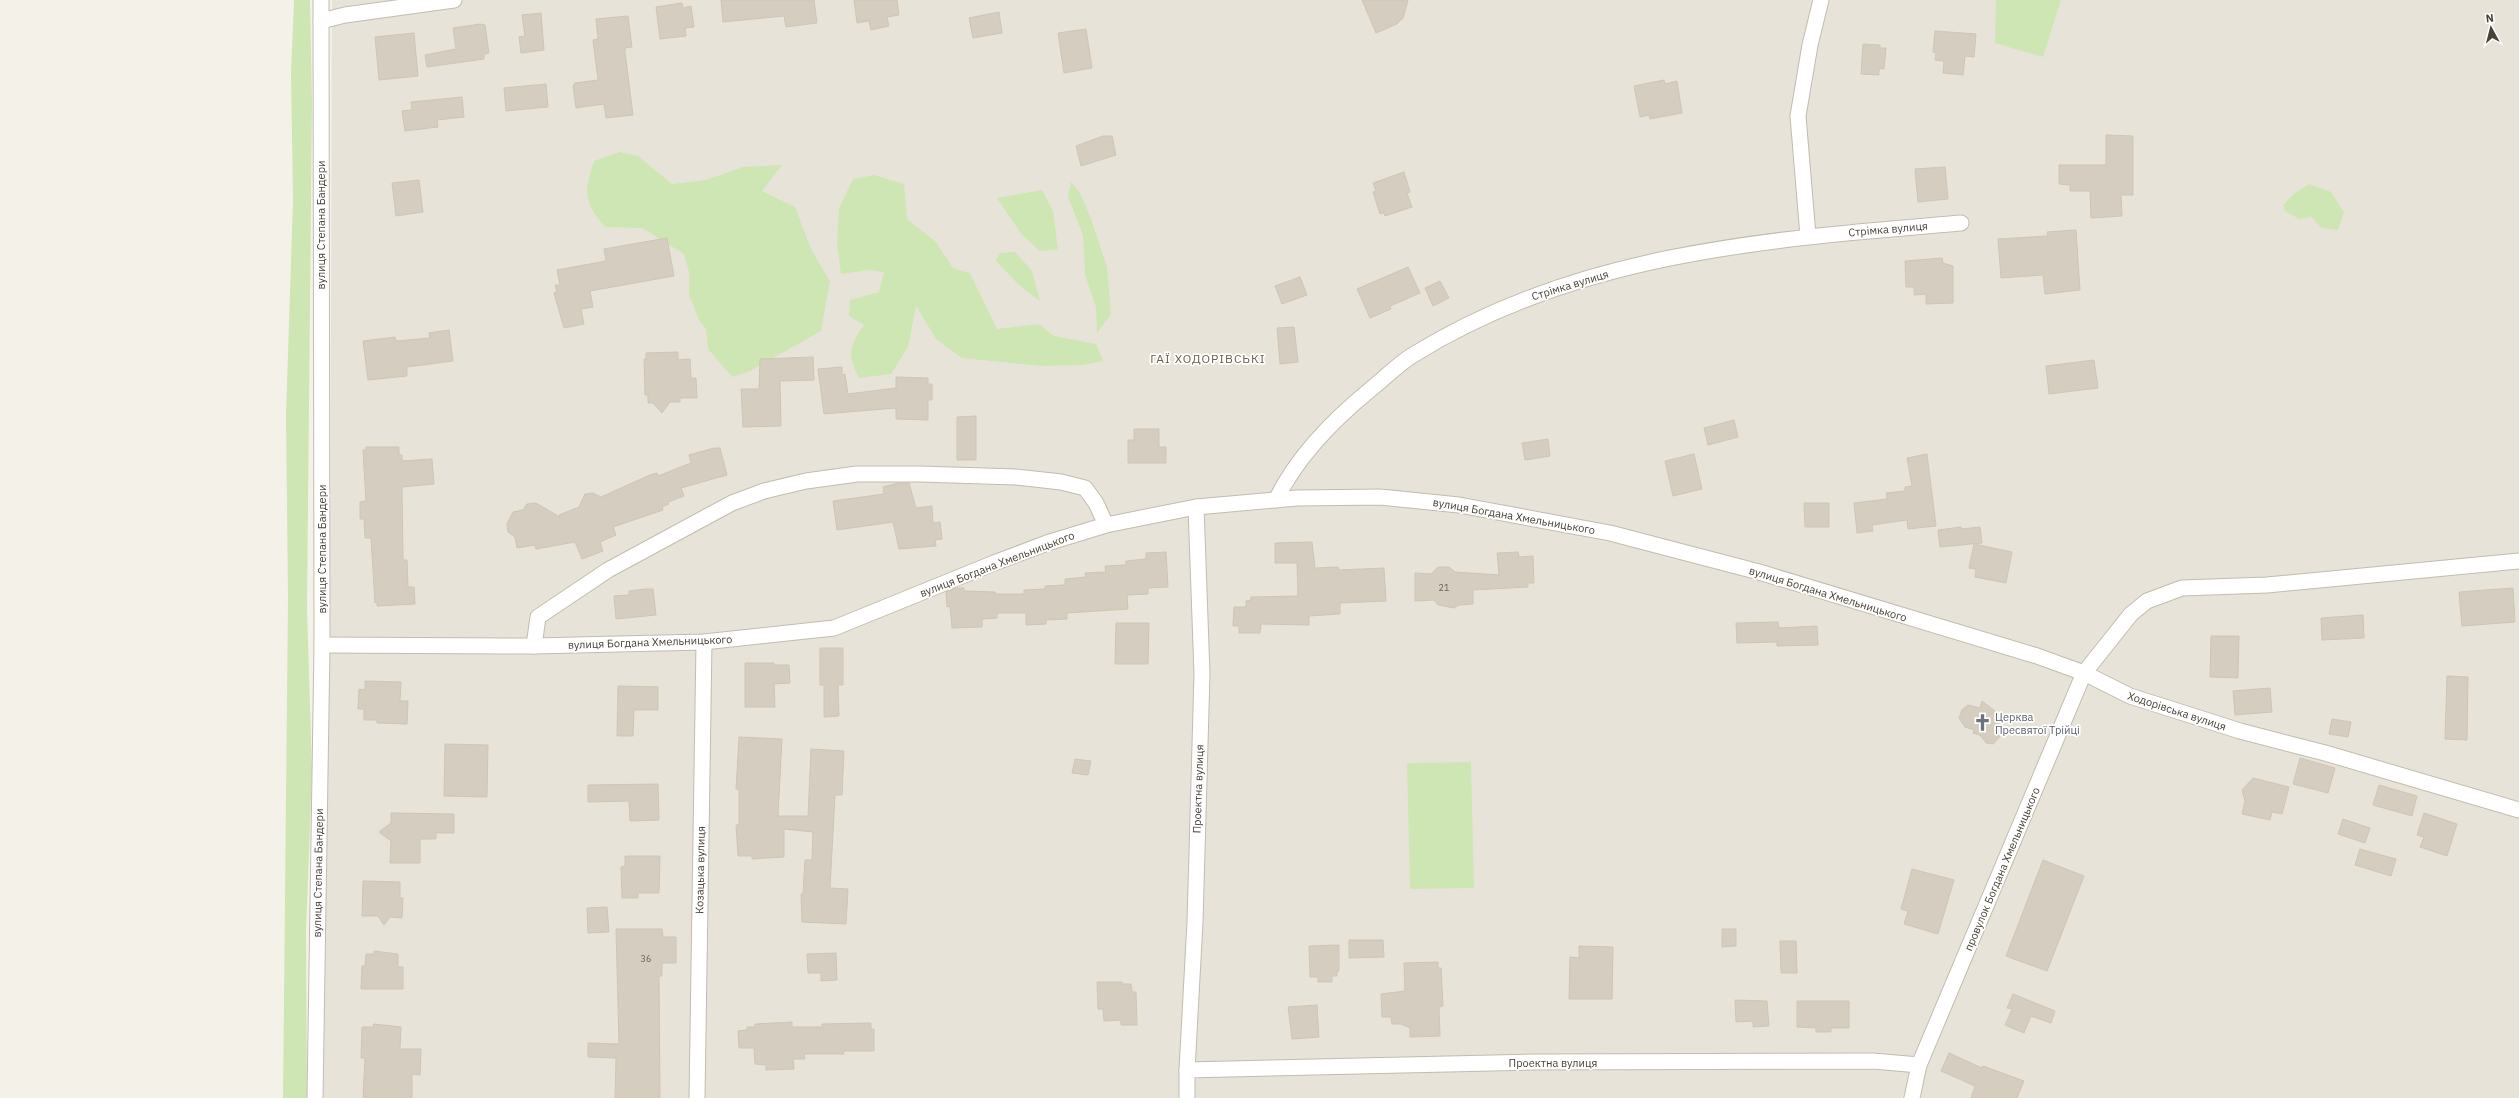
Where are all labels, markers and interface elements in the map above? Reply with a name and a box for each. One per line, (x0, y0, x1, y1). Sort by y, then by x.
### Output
north arrow (2471, 8, 2511, 48)
text: N (2485, 11, 2495, 26)
street label: вулиця Степана Бандери (314, 161, 328, 289)
street label: Стрімка вулиця (1848, 219, 1928, 239)
street label: Стрімка вулиця (1530, 267, 1610, 303)
district label: ГАЇ ХОДОРІВСЬКІ (1150, 351, 1266, 366)
street label: вулиця Степана Бандери (315, 485, 329, 613)
street label: вулиця Богдана Хмельницького (1432, 495, 1596, 537)
street label: вулиця Богдана Хмельницького (918, 528, 1076, 600)
street label: вулиця Богдана Хмельницького (1747, 563, 1909, 625)
house number: 21 (1439, 582, 1449, 593)
street label: вулиця Богдана Хмельницького (568, 632, 732, 652)
street label: Ходорівська вулиця (2126, 688, 2228, 734)
place label: Церква Пресвятої Трійці (1995, 710, 2080, 737)
church icon: Церква Пресвятої Трійці (1972, 713, 1992, 733)
street label: Проектна вулиця (1189, 744, 1207, 834)
street label: провулок Богдана Хмельницького (1961, 785, 2043, 953)
street label: вулиця Степана Бандери (310, 808, 326, 938)
street label: Козацька вулиця (692, 826, 708, 914)
house number: 36 (641, 953, 651, 964)
street label: Проектна вулиця (1509, 1056, 1597, 1070)

